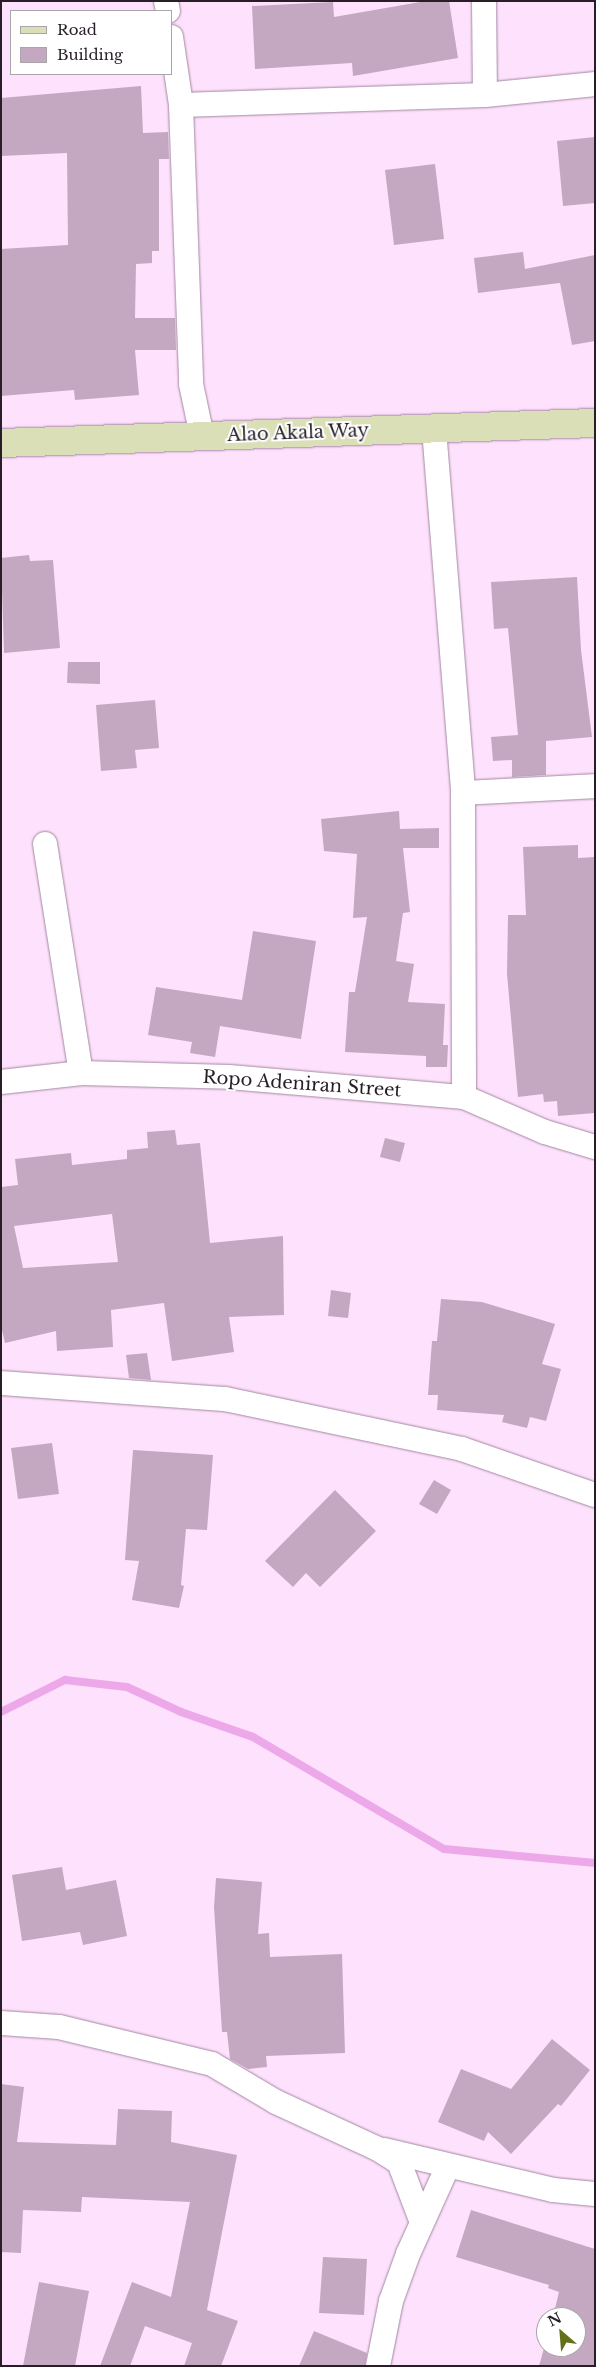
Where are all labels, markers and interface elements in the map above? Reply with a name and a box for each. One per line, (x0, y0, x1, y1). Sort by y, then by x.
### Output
legend (10, 10, 172, 75)
text: Road (57, 20, 97, 39)
text: Building (57, 45, 123, 64)
street label: Alao Akala Way (226, 420, 370, 446)
street label: Ropo Adeniran Street (202, 1066, 402, 1102)
north arrow (536, 2307, 586, 2357)
text: N (545, 2309, 565, 2331)

